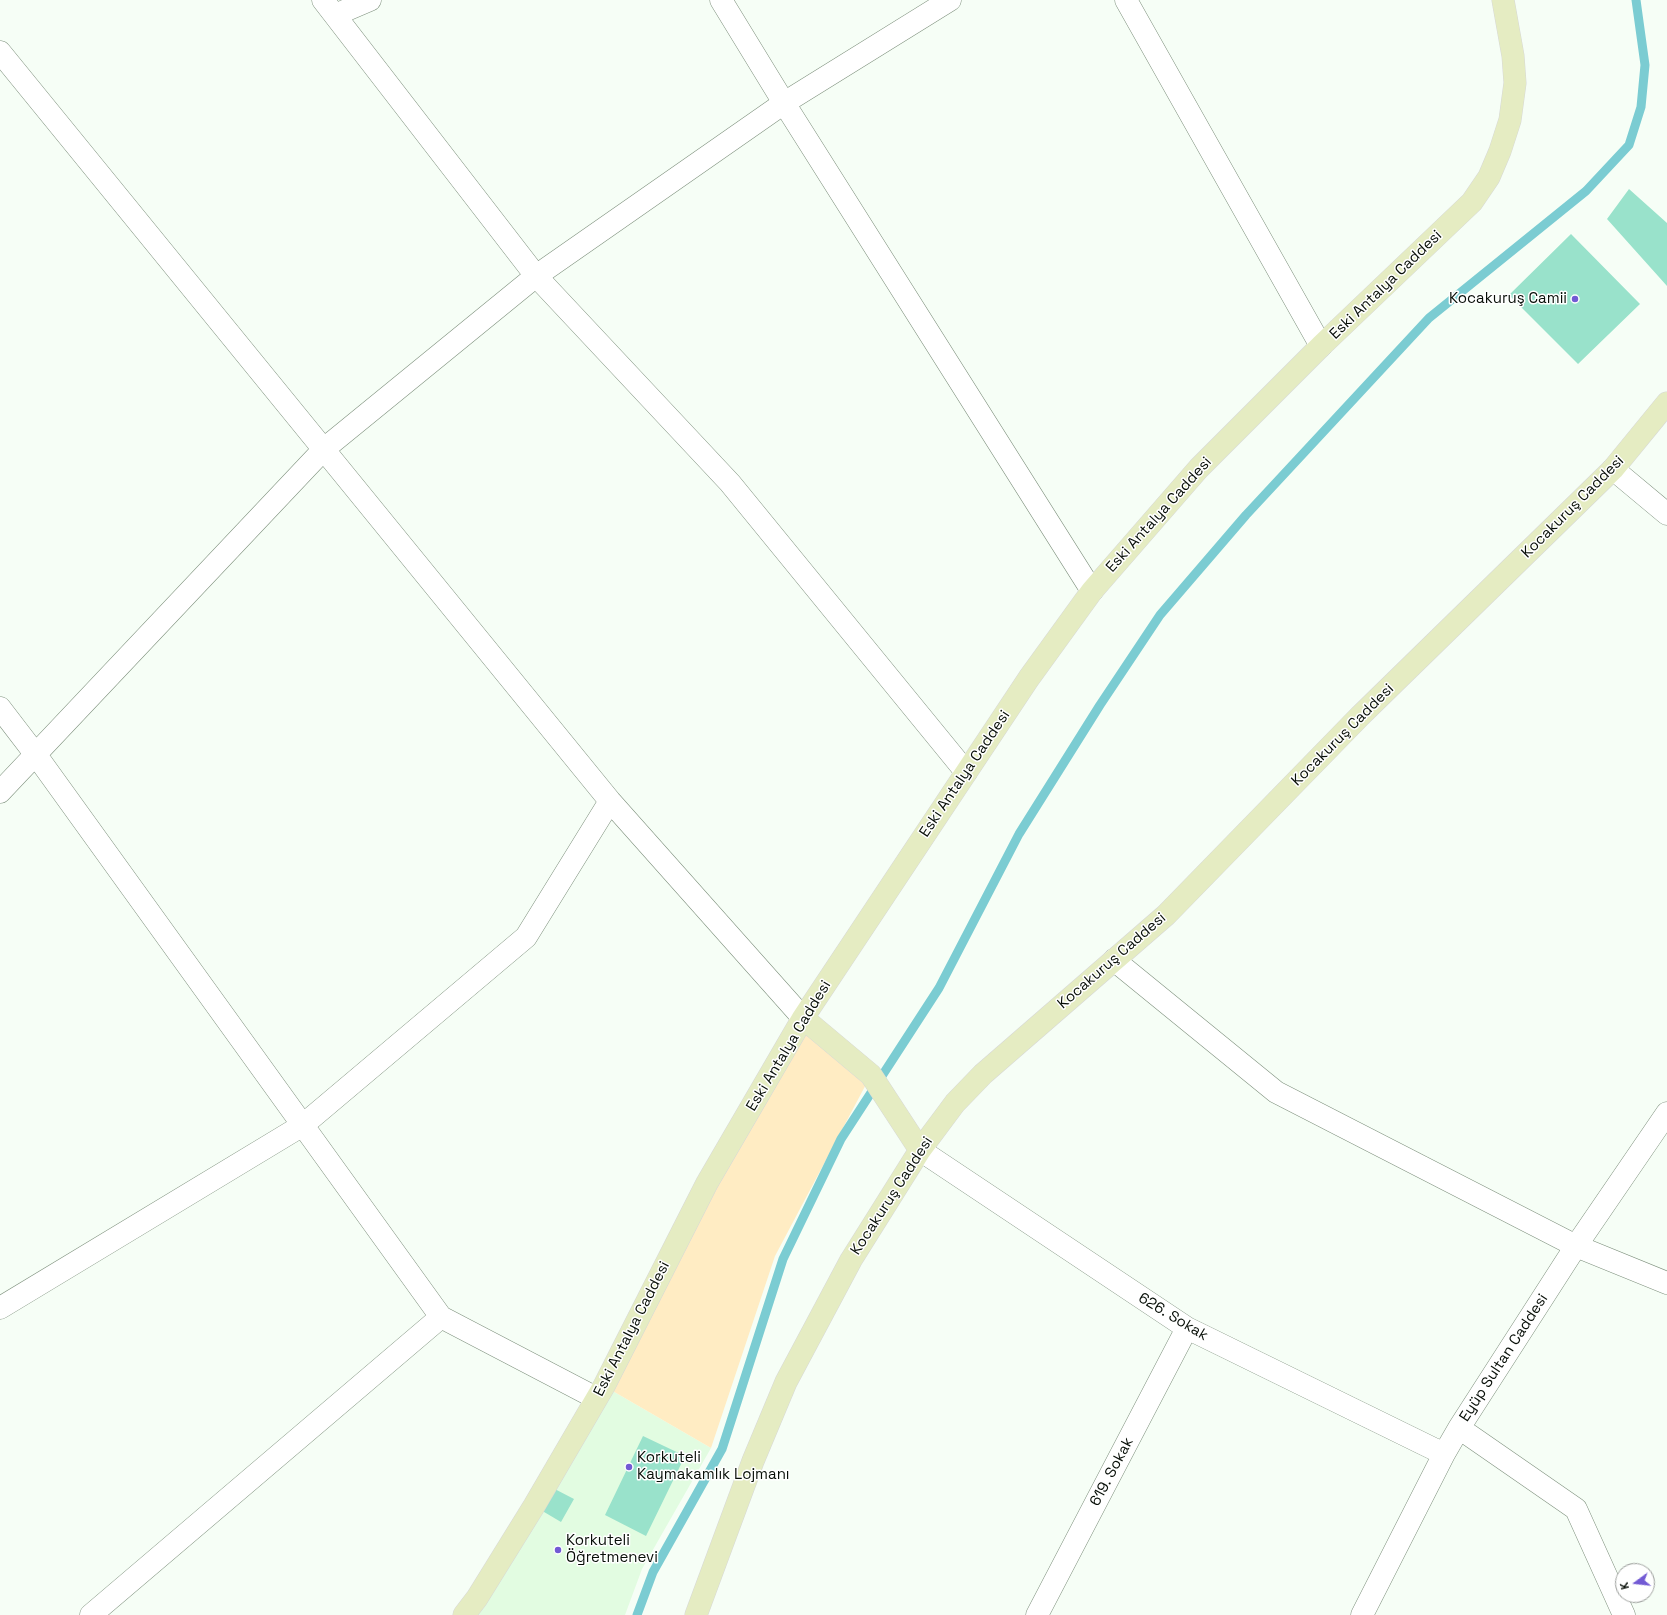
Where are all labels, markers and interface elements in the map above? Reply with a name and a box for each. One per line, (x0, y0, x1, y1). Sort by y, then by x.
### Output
street label: Eski Antalya Caddesi (1326, 227, 1446, 343)
place label: Kocakuruş Camii (1449, 290, 1567, 308)
marker: Kocakuruş Camii (1570, 294, 1580, 304)
street label: Kocakuruş Caddesi (1518, 452, 1628, 562)
street label: Eski Antalya Caddesi (1102, 454, 1216, 576)
street label: Kocakuruş Caddesi (1288, 680, 1398, 790)
street label: Eski Antalya Caddesi (916, 707, 1014, 841)
street label: Kocakuruş Caddesi (1054, 909, 1170, 1013)
street label: Eski Antalya Caddesi (743, 977, 835, 1115)
street label: Kocakuruş Caddesi (847, 1133, 937, 1259)
street label: Eski Antalya Caddesi (590, 1259, 674, 1399)
street label: 626. Sokak (1135, 1289, 1211, 1345)
street label: Eyüp Sultan Caddesi (1456, 1291, 1552, 1425)
street label: 619. Sokak (1086, 1435, 1138, 1509)
place label: Korkuteli Kaymakamlık Lojmanı (637, 1449, 789, 1484)
marker: Korkuteli Kaymakamlık Lojmanı (624, 1462, 634, 1472)
place label: Korkuteli Öğretmenevi (566, 1532, 658, 1567)
marker: Korkuteli Öğretmenevi (553, 1545, 563, 1555)
north arrow (1615, 1563, 1655, 1603)
text: K (1617, 1581, 1632, 1591)

